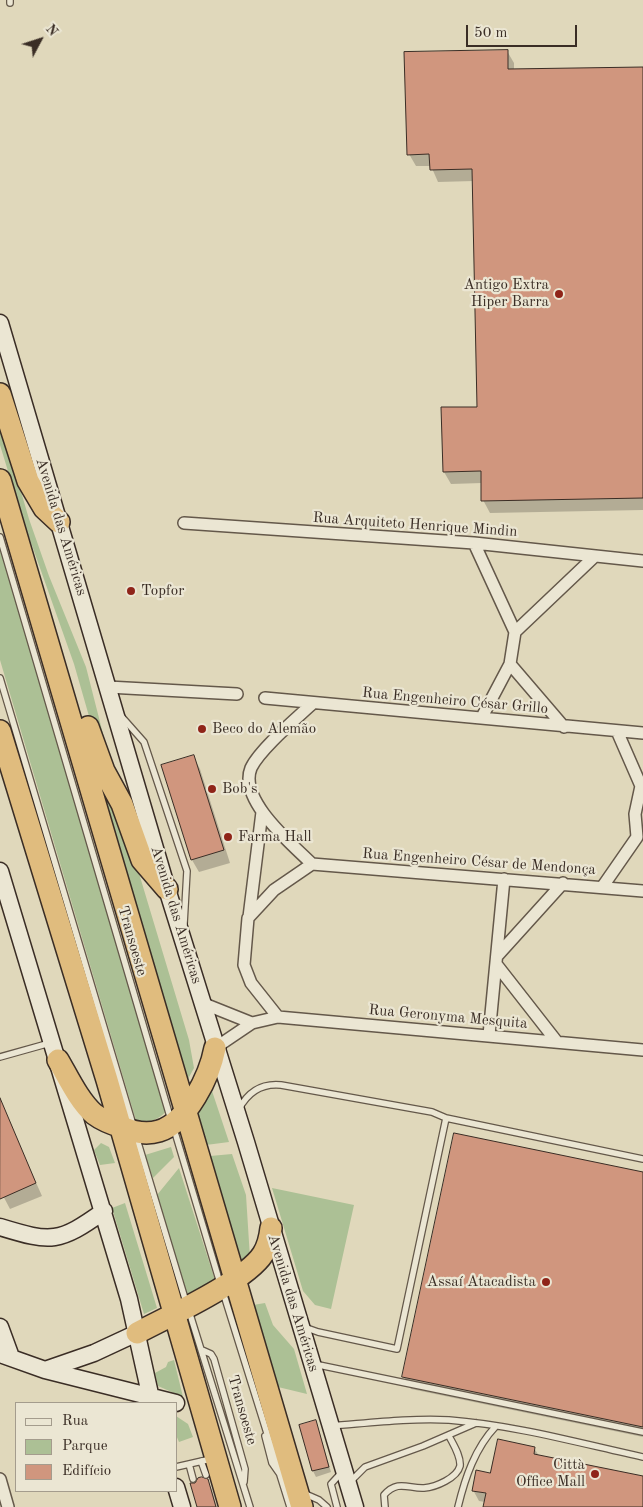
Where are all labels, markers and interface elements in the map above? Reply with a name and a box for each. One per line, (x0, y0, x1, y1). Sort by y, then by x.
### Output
north arrow (15, 15, 65, 65)
scale bar (468, 15, 579, 47)
text: N (43, 22, 60, 39)
text: 50 m (474, 26, 508, 41)
place label: Antigo Extra Hiper Barra (463, 276, 549, 311)
marker: Antigo Extra Hiper Barra (553, 288, 565, 300)
street label: Avenida das Américas (31, 456, 91, 598)
street label: Rua Arquiteto Henrique Mindin (312, 509, 518, 541)
place label: Topfor (141, 582, 184, 600)
marker: Topfor (125, 585, 137, 597)
street label: Rua Engenheiro César Grillo (361, 684, 549, 718)
place label: Beco do Alemão (212, 720, 316, 738)
marker: Beco do Alemão (196, 723, 208, 735)
place label: Bob's (222, 780, 258, 798)
marker: Bob's (206, 783, 218, 795)
place label: Farma Hall (238, 828, 312, 846)
marker: Farma Hall (222, 831, 234, 843)
street label: Avenida das Américas (146, 844, 206, 986)
street label: Rua Engenheiro César de Mendonça (362, 845, 596, 879)
street label: Transoeste (113, 904, 151, 978)
street label: Rua Geronyma Mesquita (368, 1001, 528, 1033)
street label: Avenida das Américas (263, 1232, 323, 1374)
place label: Assaí Atacadista (427, 1273, 536, 1291)
marker: Assaí Atacadista (540, 1276, 552, 1288)
street label: Transoeste (223, 1373, 261, 1447)
legend (15, 1402, 178, 1492)
text: Rua (62, 1414, 88, 1429)
text: Parque (62, 1439, 108, 1454)
place label: Città Office Mall (516, 1456, 585, 1491)
text: Edifício (62, 1464, 111, 1479)
marker: Città Office Mall (589, 1468, 601, 1480)

